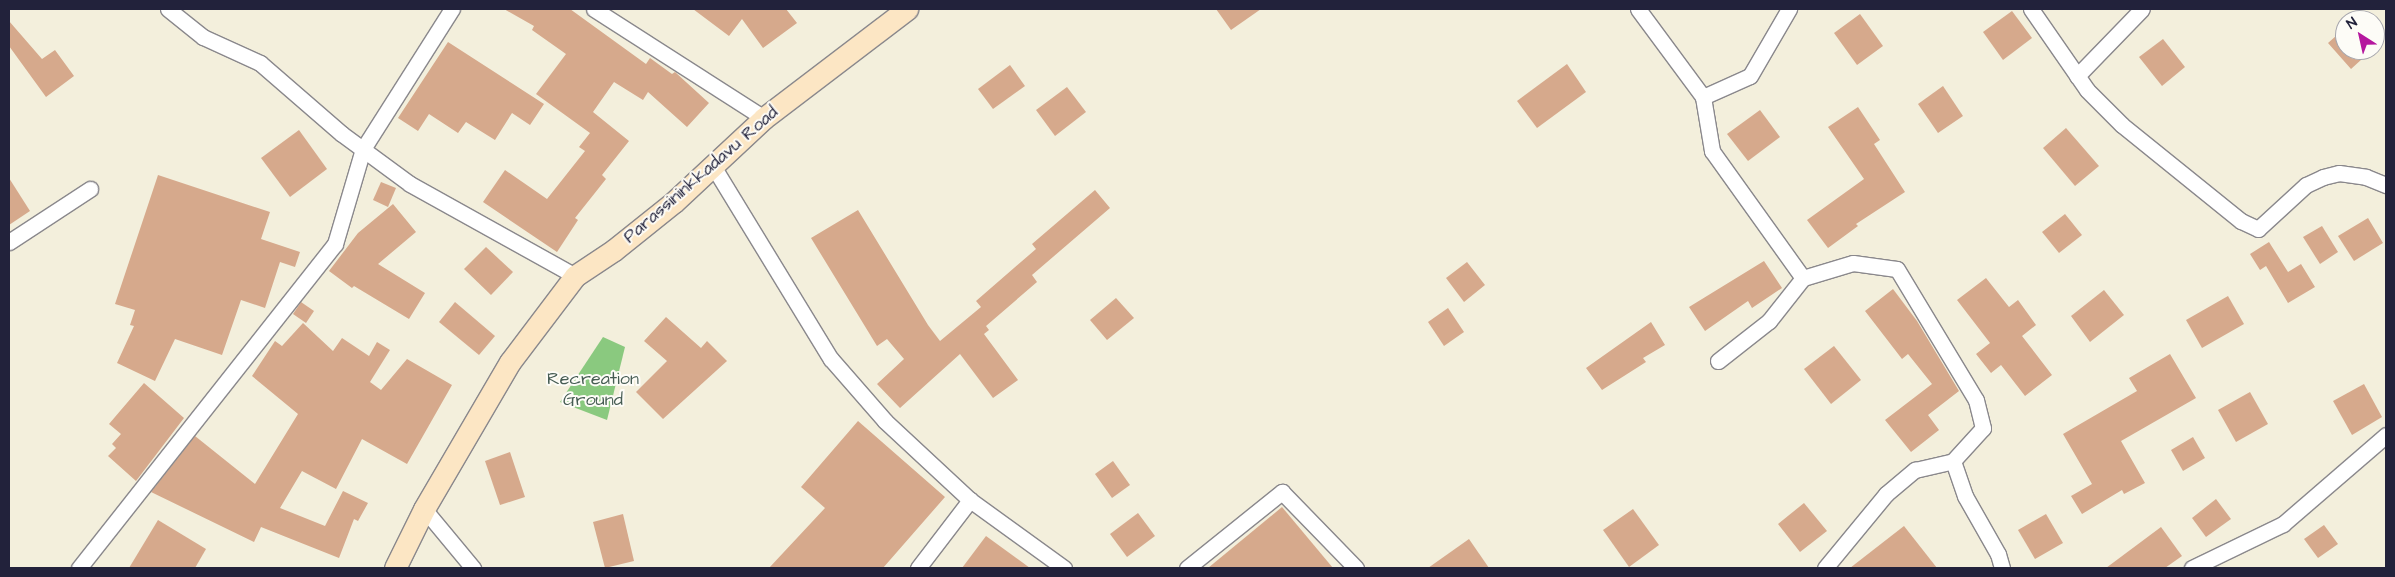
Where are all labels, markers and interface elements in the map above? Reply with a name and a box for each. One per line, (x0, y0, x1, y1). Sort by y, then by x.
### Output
north arrow (2335, 10, 2385, 60)
text: N (2343, 13, 2361, 34)
street label: Parassininkkadavu Road (619, 102, 783, 248)
park label: Recreation Ground (547, 369, 639, 412)

